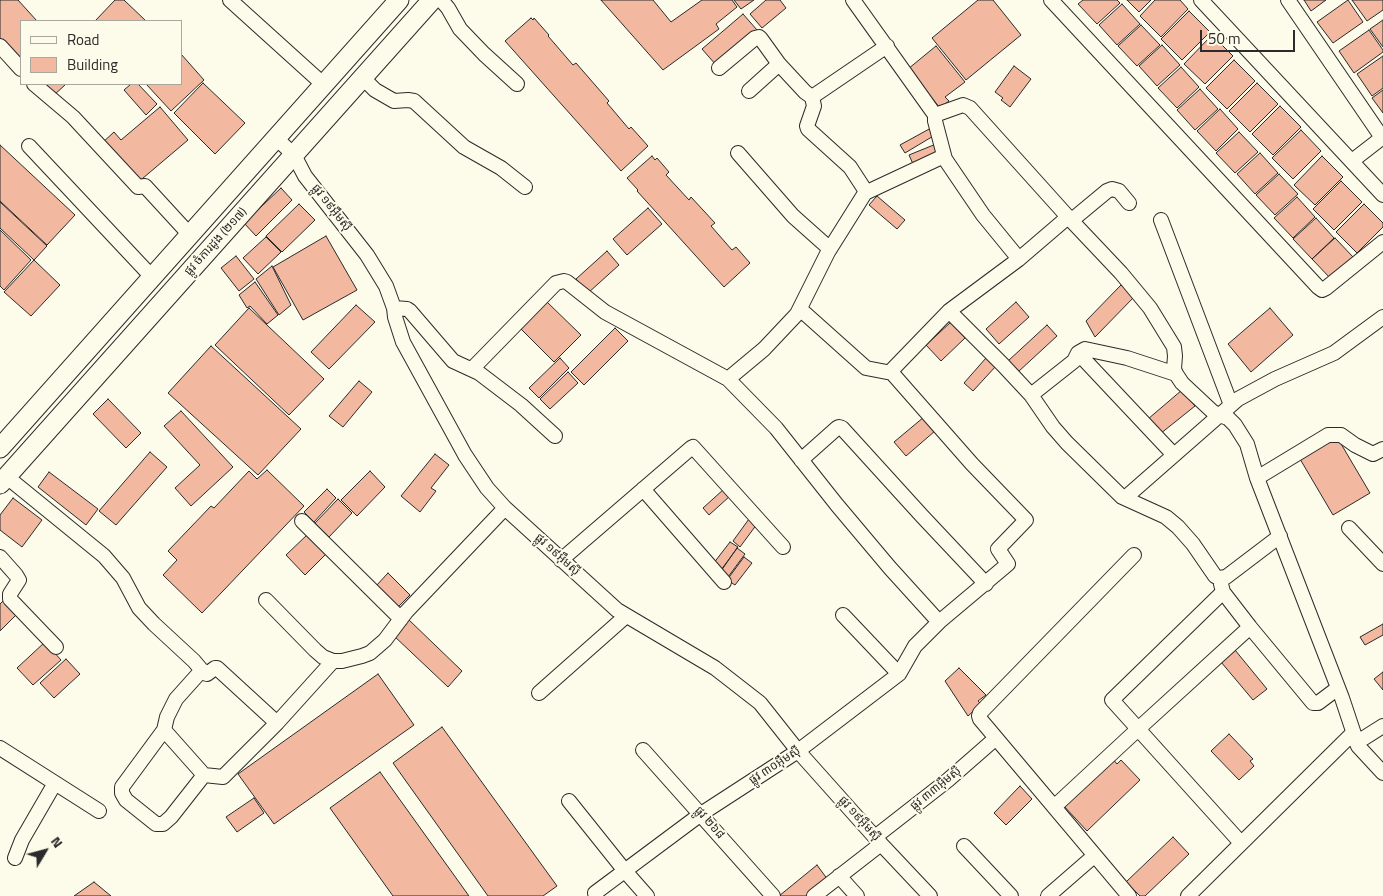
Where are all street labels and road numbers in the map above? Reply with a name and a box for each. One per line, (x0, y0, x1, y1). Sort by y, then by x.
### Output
street label: ផ្លូវ ១៩អ៊ឹមស៊ី (308, 182, 354, 234)
street label: ផ្លូវ ចំការដូង (២១៧) (182, 205, 250, 279)
street label: ផ្លូវ ១៩អ៊ឹមស៊ី (531, 531, 583, 579)
street label: ផ្លូវ ៣០អ៊ឹមស៊ី (747, 744, 803, 788)
street label: ផ្លូវ ៣៣អ៊ឹមស៊ី (908, 764, 964, 814)
street label: ផ្លូវ ១៩អ៊ឹមស៊ី (835, 793, 883, 845)
street label: ផ្លូវ ២៦៨ (691, 804, 727, 842)

